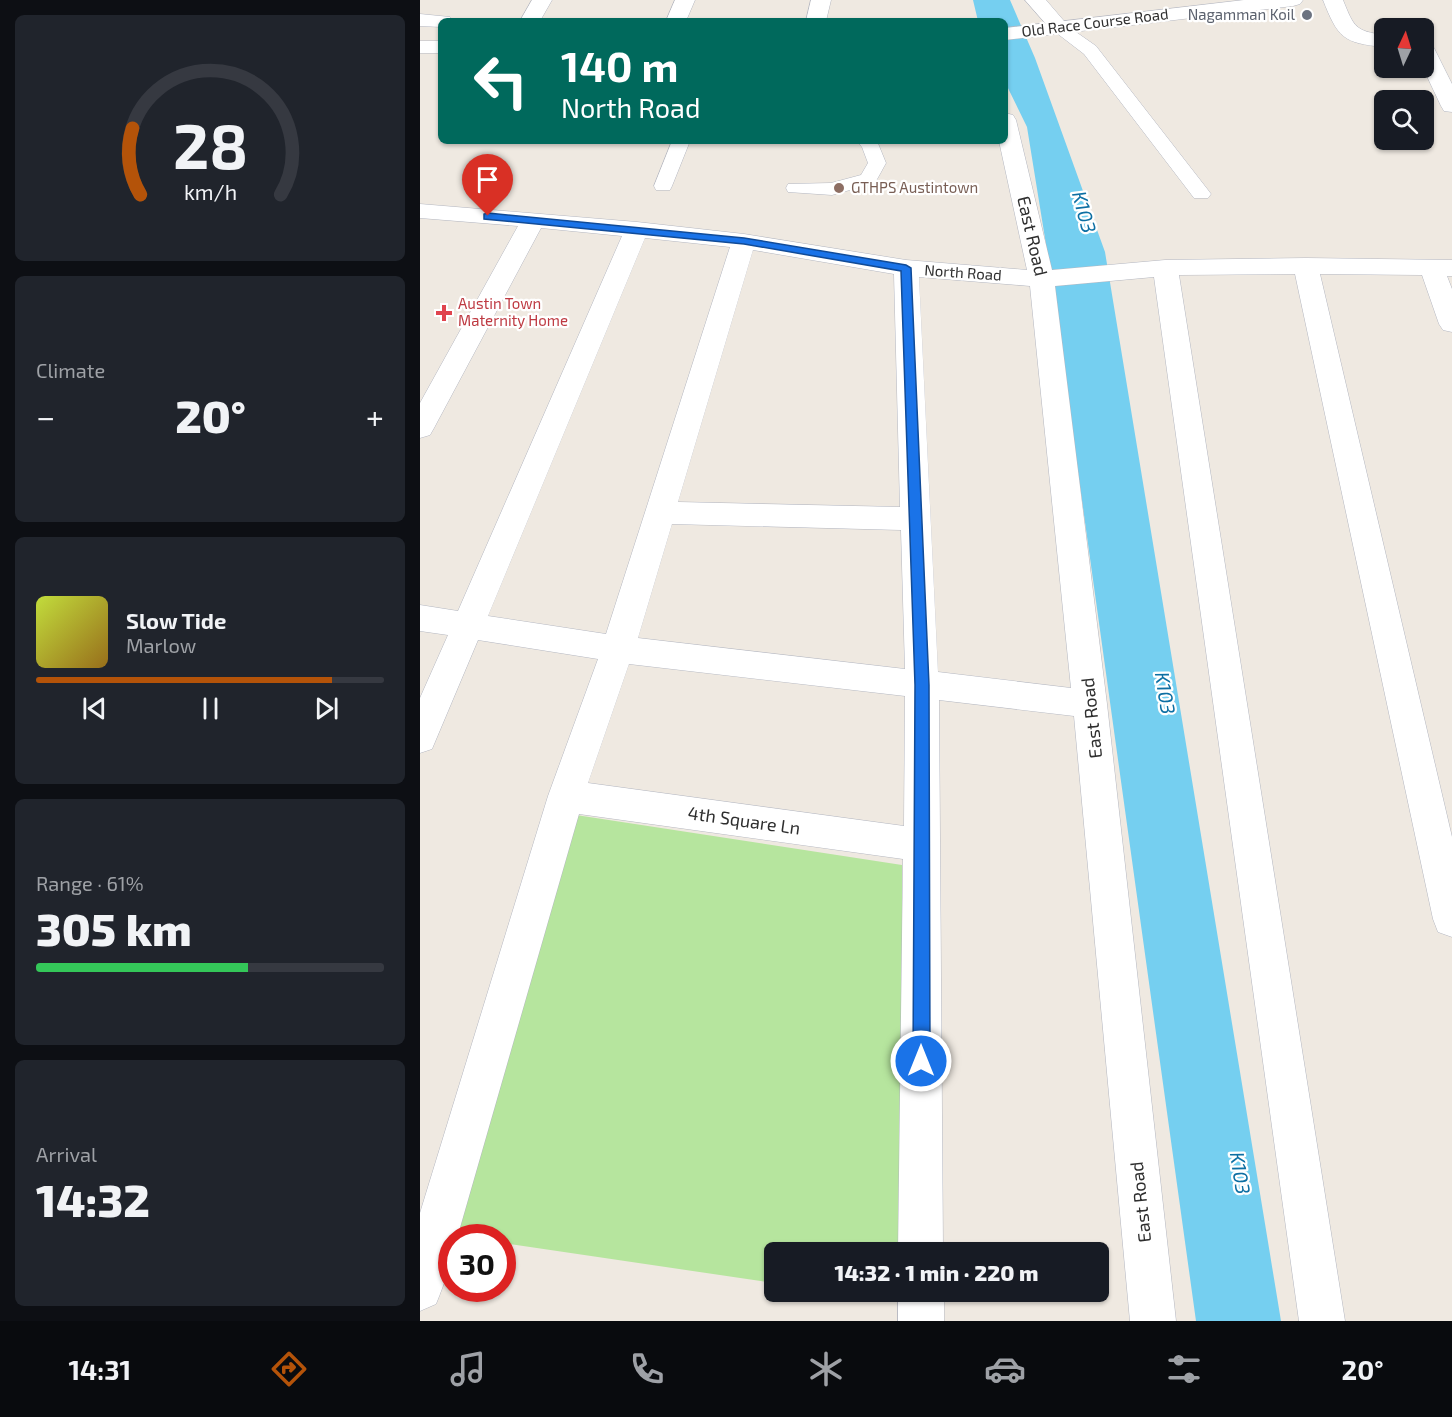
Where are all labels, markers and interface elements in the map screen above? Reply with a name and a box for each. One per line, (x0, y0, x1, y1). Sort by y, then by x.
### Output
street label: Old Race Course Road (1020, 4, 1169, 40)
place label: Nagamman Koil (1188, 5, 1296, 23)
marker: Nagamman Koil (1300, 8, 1314, 22)
north arrow (1374, 18, 1434, 78)
map controls (1374, 18, 1434, 150)
text: 140 m (561, 40, 678, 90)
icon: left (462, 42, 540, 120)
button: search (1374, 90, 1434, 150)
text: North Road (561, 91, 700, 123)
text: 28 (172, 107, 248, 182)
pin (462, 154, 513, 216)
icon: arrive (471, 163, 504, 196)
place label: GTHPS Austintown (851, 178, 978, 196)
text: km/h (183, 179, 237, 204)
marker: GTHPS Austintown (832, 181, 846, 195)
water label: K103 (1068, 188, 1102, 236)
street label: East Road (1013, 194, 1053, 278)
street label: North Road (924, 260, 1002, 284)
place label: Austin Town Maternity Home (458, 294, 568, 329)
marker: Austin Town Maternity Home (435, 304, 453, 322)
text: Climate (36, 358, 105, 382)
text: 20° (175, 388, 246, 442)
text: − (36, 396, 55, 436)
text: + (366, 396, 384, 436)
text: Slow Tide (126, 607, 226, 633)
text: Marlow (126, 633, 196, 657)
water label: K103 (1151, 670, 1181, 716)
street label: East Road (1076, 676, 1106, 760)
icon: previous (78, 692, 111, 725)
icon: pause (194, 692, 227, 725)
icon: next (310, 692, 343, 725)
street label: 4th Square Ln (687, 801, 802, 839)
text: Range · 61% (36, 871, 144, 895)
text: 305 km (36, 901, 192, 955)
position arrow (889, 1029, 953, 1093)
text: Arrival (36, 1142, 97, 1166)
water label: K103 (1226, 1150, 1256, 1196)
street label: East Road (1125, 1160, 1155, 1244)
text: 14:32 (36, 1172, 150, 1226)
speed limit sign: 30 (438, 1224, 516, 1302)
text: 14:32 · 1 min · 220 m (834, 1259, 1039, 1285)
icon: directions (268, 1348, 310, 1390)
icon: music (447, 1348, 489, 1390)
icon: phone (626, 1348, 668, 1390)
icon: climate (805, 1348, 847, 1390)
icon: car (984, 1348, 1026, 1390)
icon: filters (1163, 1348, 1205, 1390)
text: 14:31 (68, 1353, 131, 1385)
text: 20° (1341, 1353, 1383, 1385)

